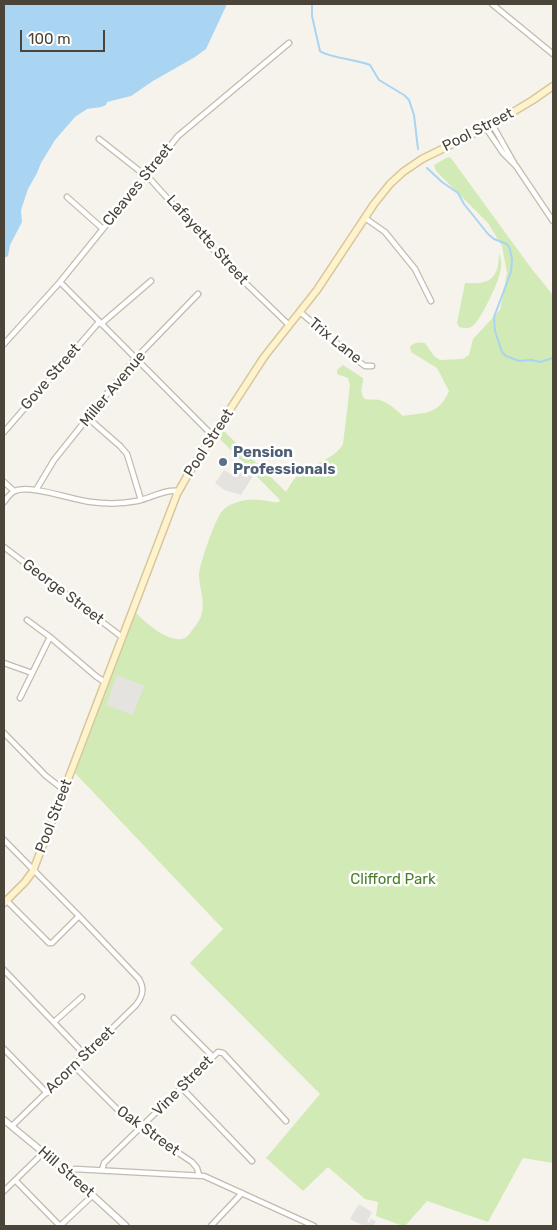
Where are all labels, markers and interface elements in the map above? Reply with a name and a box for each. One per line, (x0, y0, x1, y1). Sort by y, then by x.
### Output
scale bar (22, 20, 108, 52)
text: 100 m (28, 30, 70, 48)
street label: Pool Street (439, 104, 517, 156)
street label: Cleaves Street (99, 140, 177, 230)
street label: Lafayette Street (162, 192, 252, 288)
street label: Trix Lane (305, 314, 365, 368)
street label: Gove Street (17, 340, 85, 414)
street label: Miller Avenue (76, 348, 150, 430)
street label: Pool Street (180, 406, 238, 480)
place label: Pension Professionals (233, 444, 336, 479)
marker: Pension Professionals (217, 456, 229, 468)
street label: George Street (19, 556, 107, 628)
street label: Pool Street (32, 777, 76, 855)
park label: Clifford Park (350, 871, 436, 889)
street label: Acorn Street (42, 1023, 118, 1097)
street label: Vine Street (149, 1052, 217, 1120)
street label: Oak Street (113, 1102, 183, 1160)
street label: Hill Street (34, 1143, 98, 1201)

